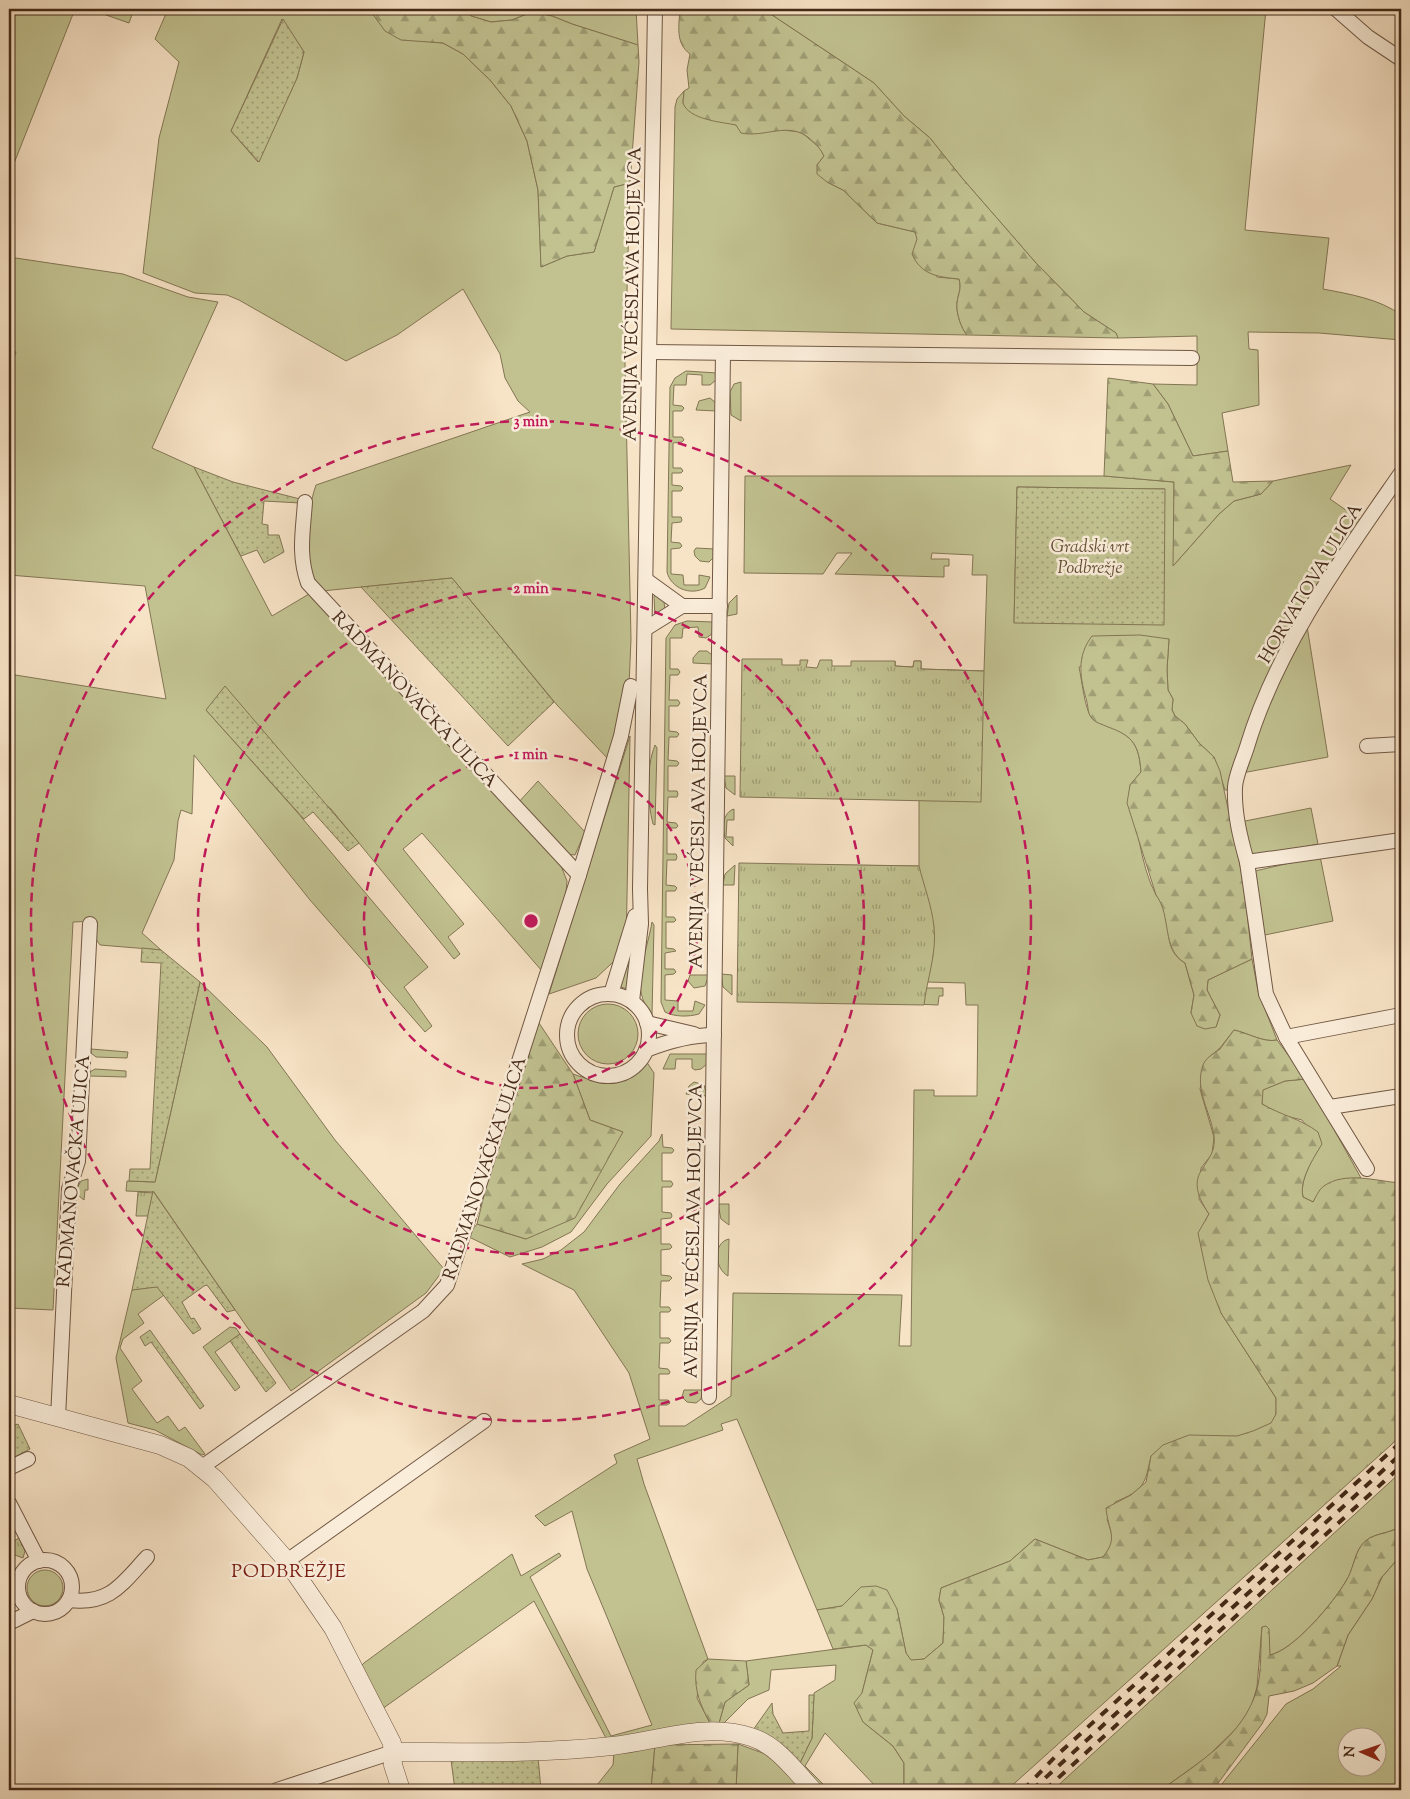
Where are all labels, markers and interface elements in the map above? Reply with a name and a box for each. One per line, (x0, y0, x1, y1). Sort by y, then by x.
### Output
street label: AVENIJA VEĆESLAVA HOLJEVCA (617, 146, 650, 442)
text: 3 min (514, 412, 549, 433)
street label: HORVATOVA ULICA (1253, 499, 1370, 669)
park label: Gradski vrt Podbrežje (1050, 535, 1130, 582)
text: 2 min (513, 579, 549, 600)
street label: RADMANOVAČKA ULICA (324, 605, 504, 795)
street label: AVENIJA VEĆESLAVA HOLJEVCA (683, 673, 716, 969)
text: 1 min (514, 745, 548, 766)
centre of rings (522, 912, 540, 930)
street label: RADMANOVAČKA ULICA (51, 1053, 98, 1289)
street label: RADMANOVAČKA ULICA (437, 1053, 534, 1284)
street label: AVENIJA VEĆESLAVA HOLJEVCA (678, 1083, 711, 1379)
district label: PODBREŽJE (231, 1559, 347, 1586)
north arrow (1338, 1726, 1388, 1776)
text: N (1341, 1746, 1361, 1758)

